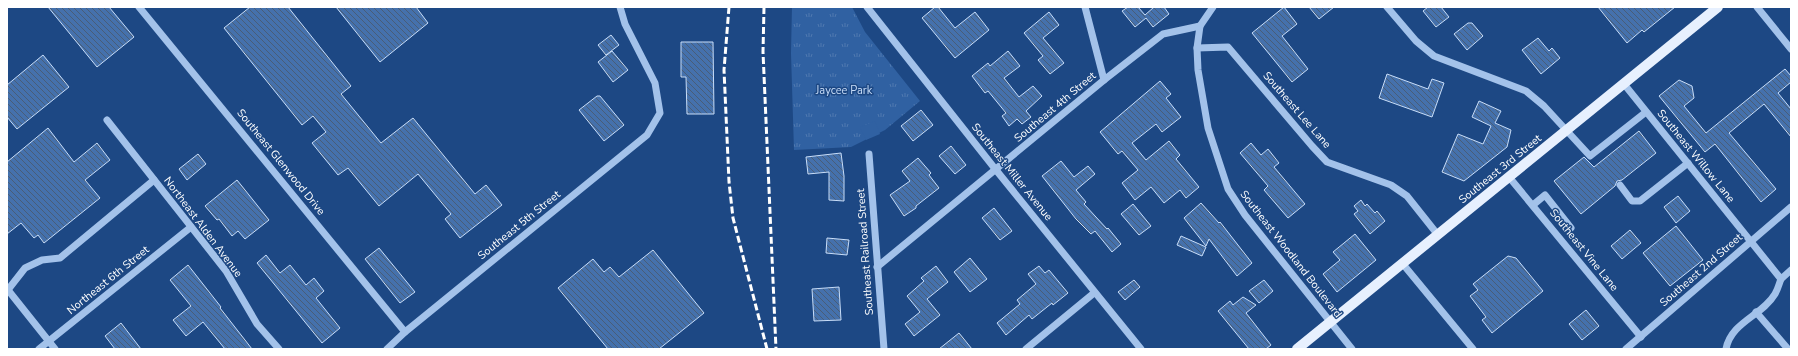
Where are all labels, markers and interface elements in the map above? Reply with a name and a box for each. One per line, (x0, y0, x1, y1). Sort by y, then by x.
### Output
street label: Southeast 4th Street (1011, 68, 1099, 146)
street label: Southeast Lee Lane (1259, 68, 1335, 152)
park label: Jaycee Park (815, 83, 873, 98)
street label: Southeast Glenwood Drive (233, 106, 329, 218)
street label: Southeast Willow Lane (1654, 106, 1738, 206)
street label: Southeast Miller Avenue (968, 120, 1056, 224)
street label: Southeast 3rd Street (1455, 131, 1545, 207)
street label: Northeast Alden Avenue (160, 174, 246, 280)
street label: Southeast 5th Street (475, 187, 564, 263)
street label: Southeast Woodland Boulevard (1237, 187, 1345, 321)
street label: Southeast Railroad Street (853, 188, 877, 316)
street label: Southeast Vine Lane (1546, 206, 1622, 294)
street label: Southeast 2nd Street (1657, 230, 1746, 310)
street label: Northeast 6th Street (64, 242, 152, 318)

